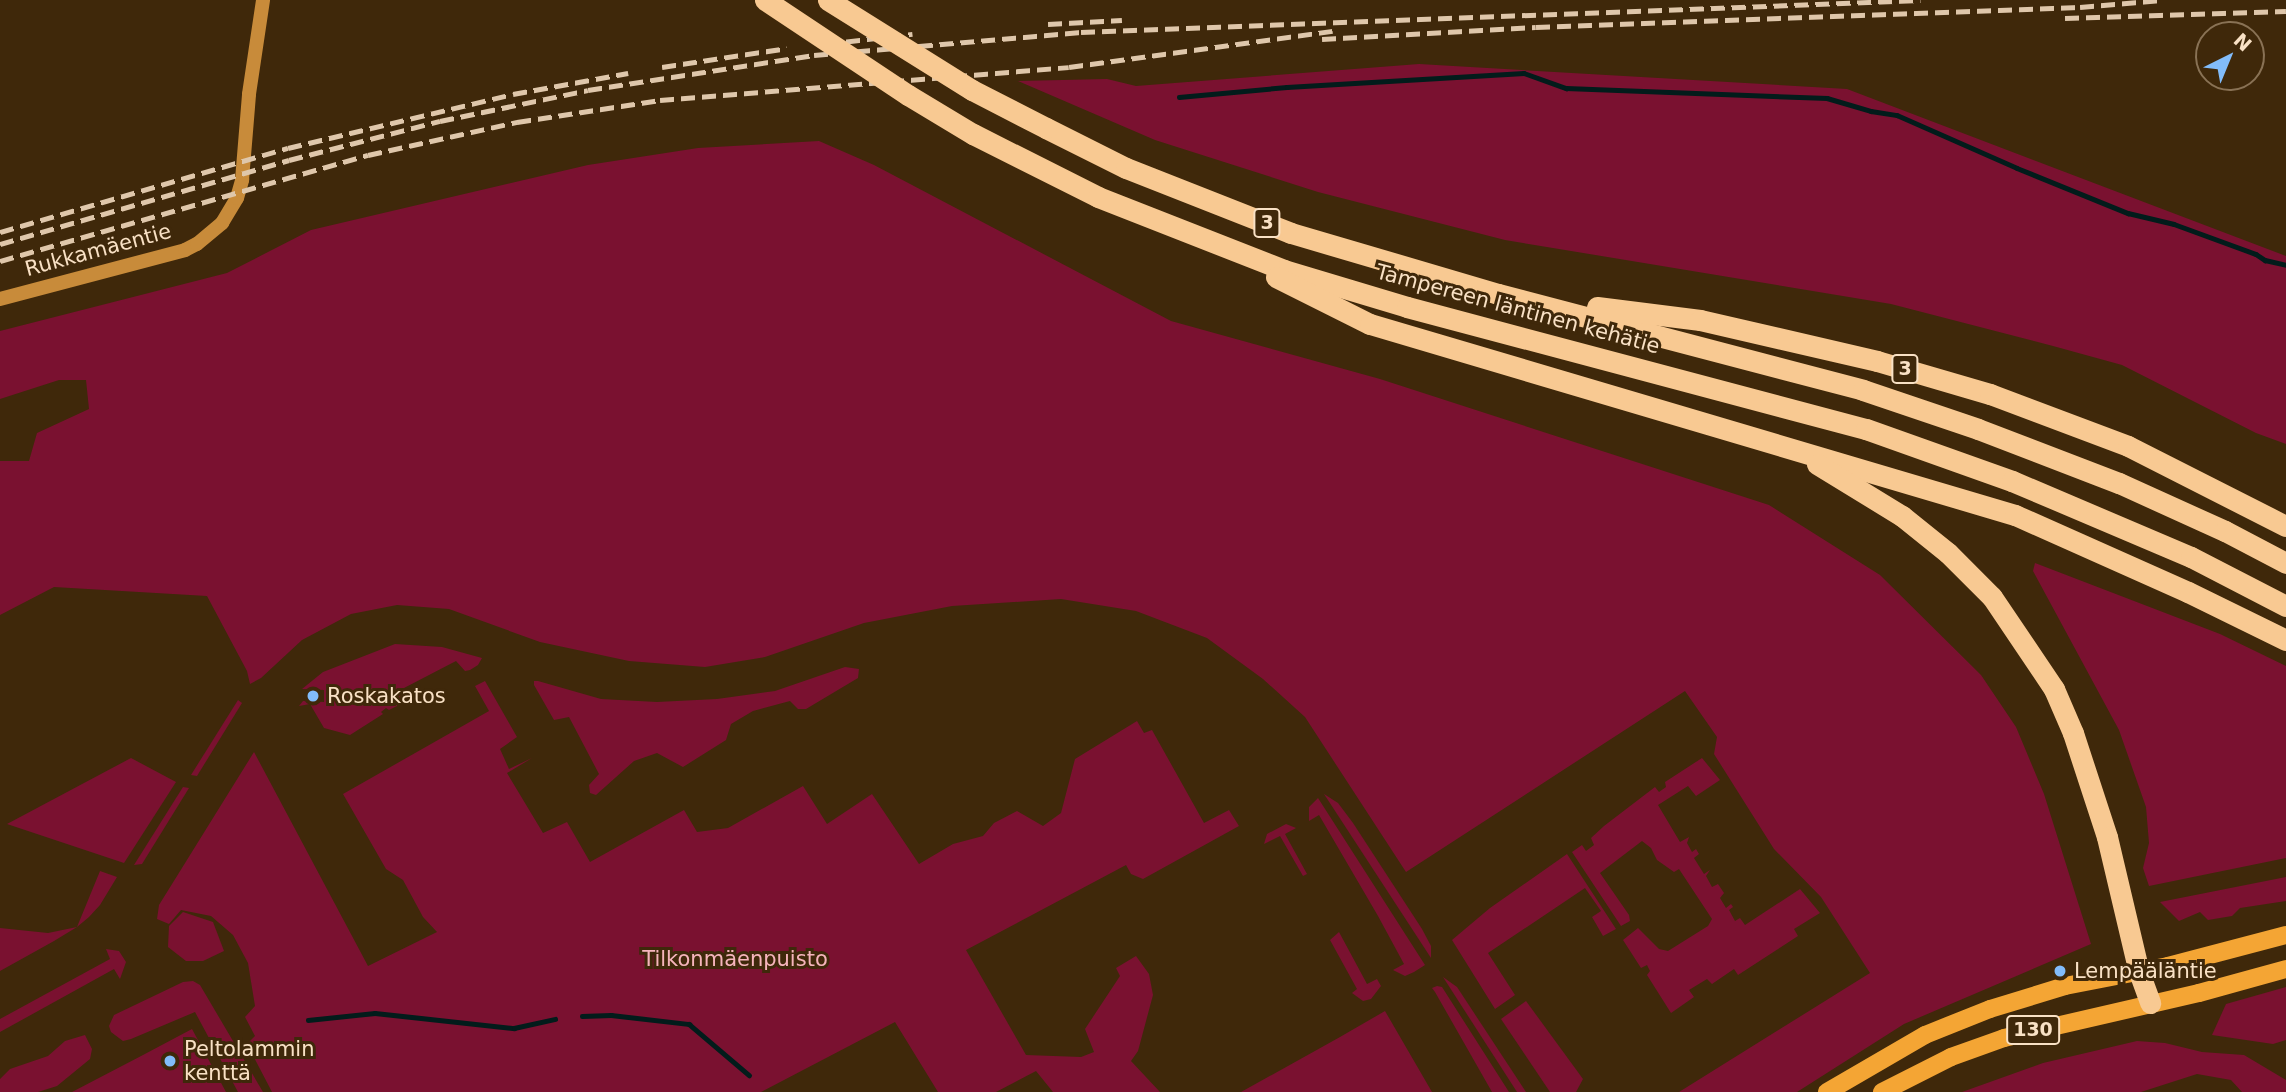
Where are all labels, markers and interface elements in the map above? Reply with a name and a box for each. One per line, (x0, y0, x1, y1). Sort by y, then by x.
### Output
north arrow (2195, 21, 2265, 91)
text: N (2230, 29, 2256, 56)
road number: 3 (1253, 208, 1281, 238)
street label: Rukkamäentie (22, 218, 174, 282)
street label: Tampereen läntinen kehätie (1373, 259, 1663, 359)
road number: 3 (1891, 354, 1919, 384)
place label: Roskakatos (327, 683, 446, 709)
marker: Roskakatos (305, 688, 321, 704)
park label: Tilkonmäenpuisto (642, 946, 828, 972)
place label: Lempääläntie (2074, 958, 2217, 984)
marker: Lempääläntie (2052, 963, 2068, 979)
road number: 130 (2005, 1014, 2061, 1046)
place label: Peltolammin kenttä (184, 1036, 315, 1086)
marker: Peltolammin kenttä (162, 1053, 178, 1069)

